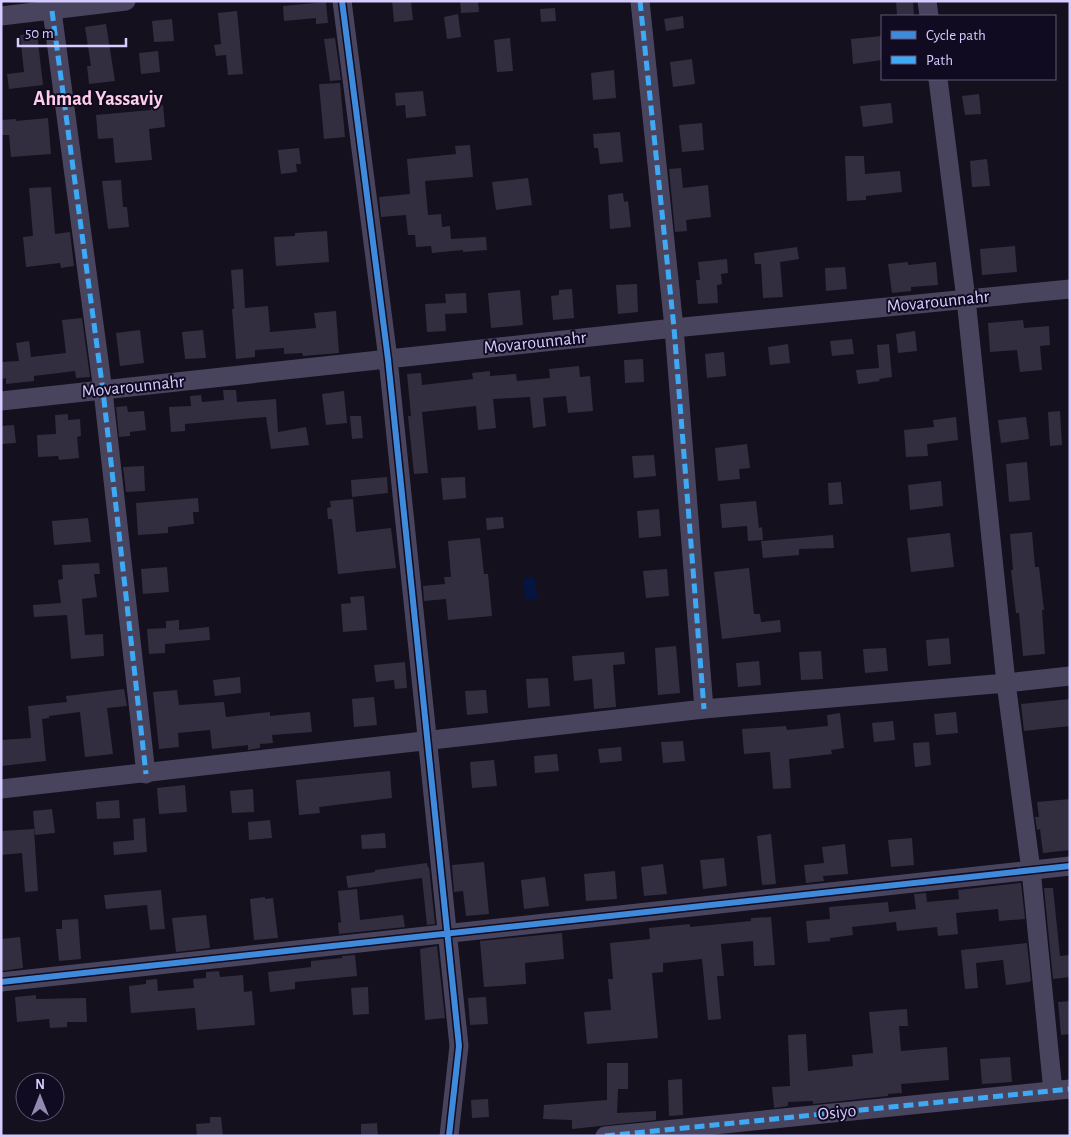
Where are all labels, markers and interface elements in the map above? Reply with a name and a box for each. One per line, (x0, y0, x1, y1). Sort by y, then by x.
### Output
scale bar (18, 15, 125, 47)
legend (881, 15, 1056, 80)
text: 50 m (25, 26, 54, 41)
text: Cycle path (926, 28, 986, 43)
text: Path (926, 53, 953, 68)
district label: Ahmad Yassaviy (33, 89, 163, 109)
street label: Movarounnahr (886, 288, 990, 316)
street label: Movarounnahr (483, 329, 587, 357)
street label: Movarounnahr (81, 373, 185, 401)
north arrow (15, 1072, 65, 1122)
text: N (35, 1078, 45, 1092)
street label: Osiyo (817, 1102, 857, 1124)

